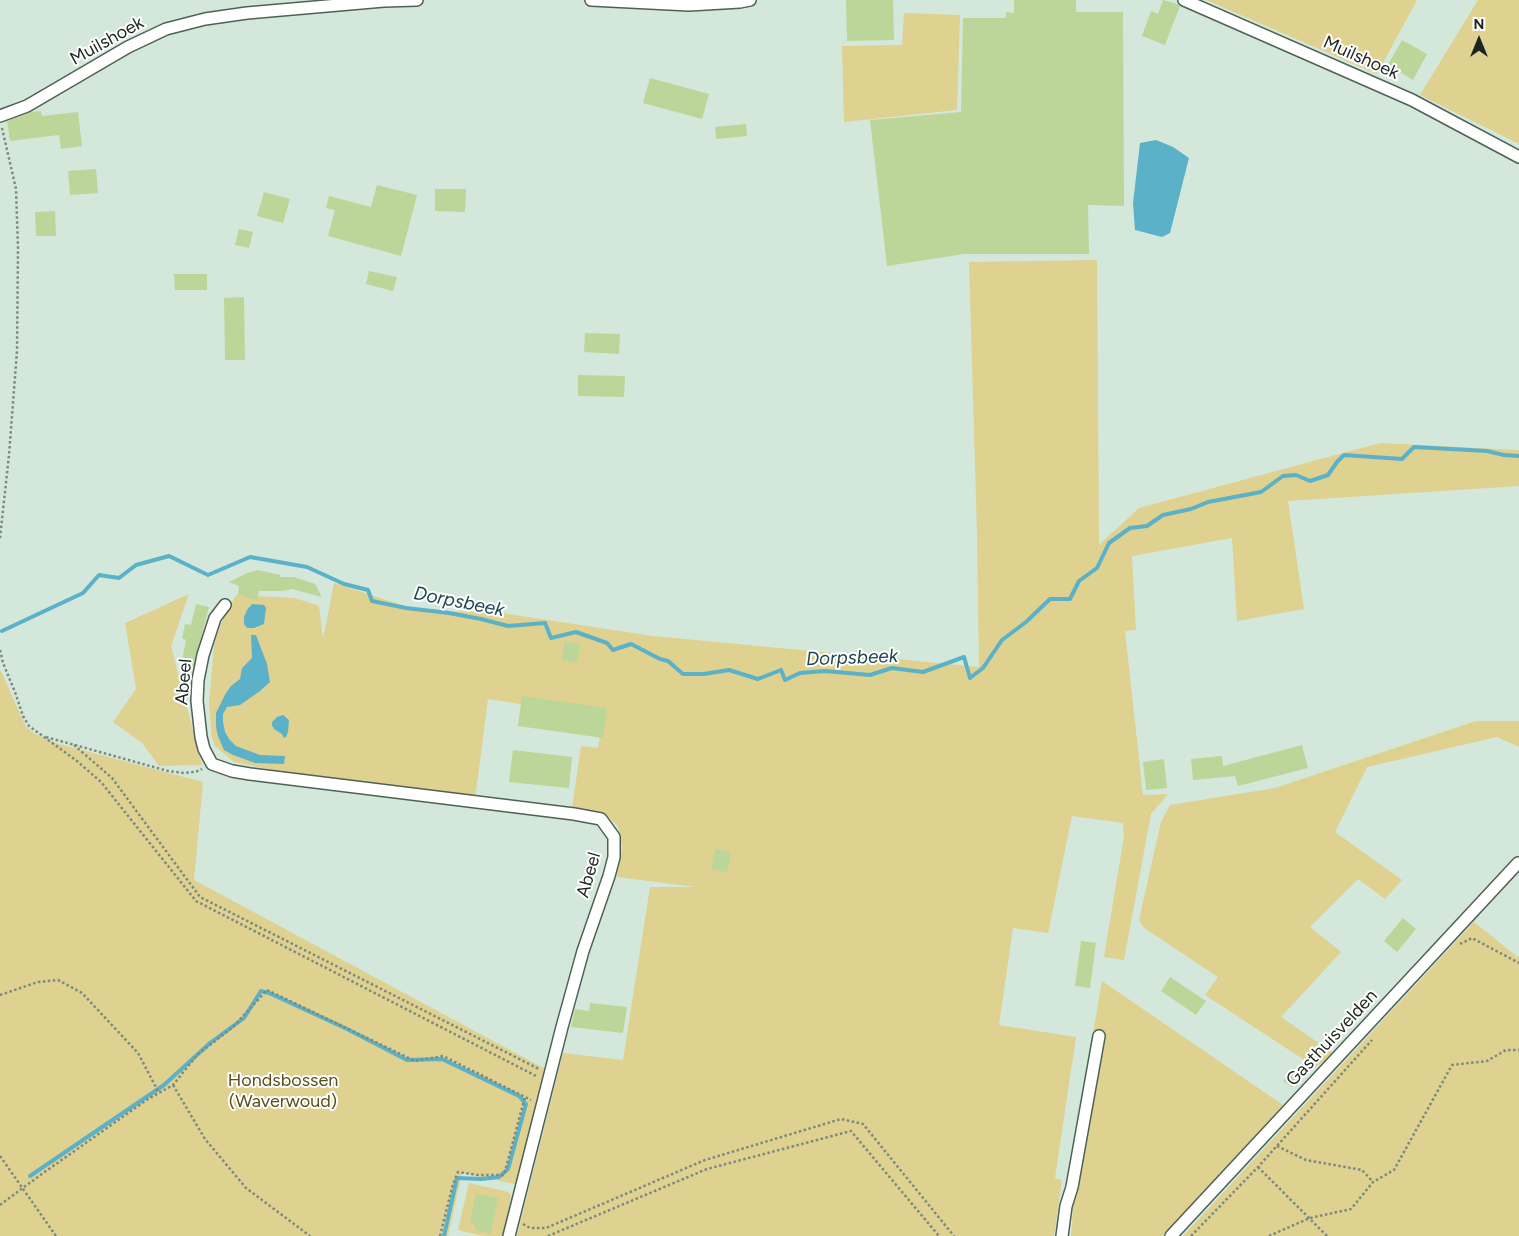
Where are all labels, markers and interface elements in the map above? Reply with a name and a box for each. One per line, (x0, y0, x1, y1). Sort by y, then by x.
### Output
street label: Muilshoek (66, 12, 148, 70)
north arrow (1454, 15, 1504, 65)
text: N (1474, 16, 1484, 33)
street label: Muilshoek (1320, 32, 1402, 84)
water label: Dorpsbeek (412, 582, 506, 622)
water label: Dorpsbeek (806, 645, 898, 671)
street label: Abeel (171, 658, 197, 706)
street label: Abeel (572, 850, 606, 900)
street label: Gasthuisvelden (1282, 985, 1382, 1091)
park label: Hondsbossen (Waverwoud) (228, 1070, 338, 1112)

